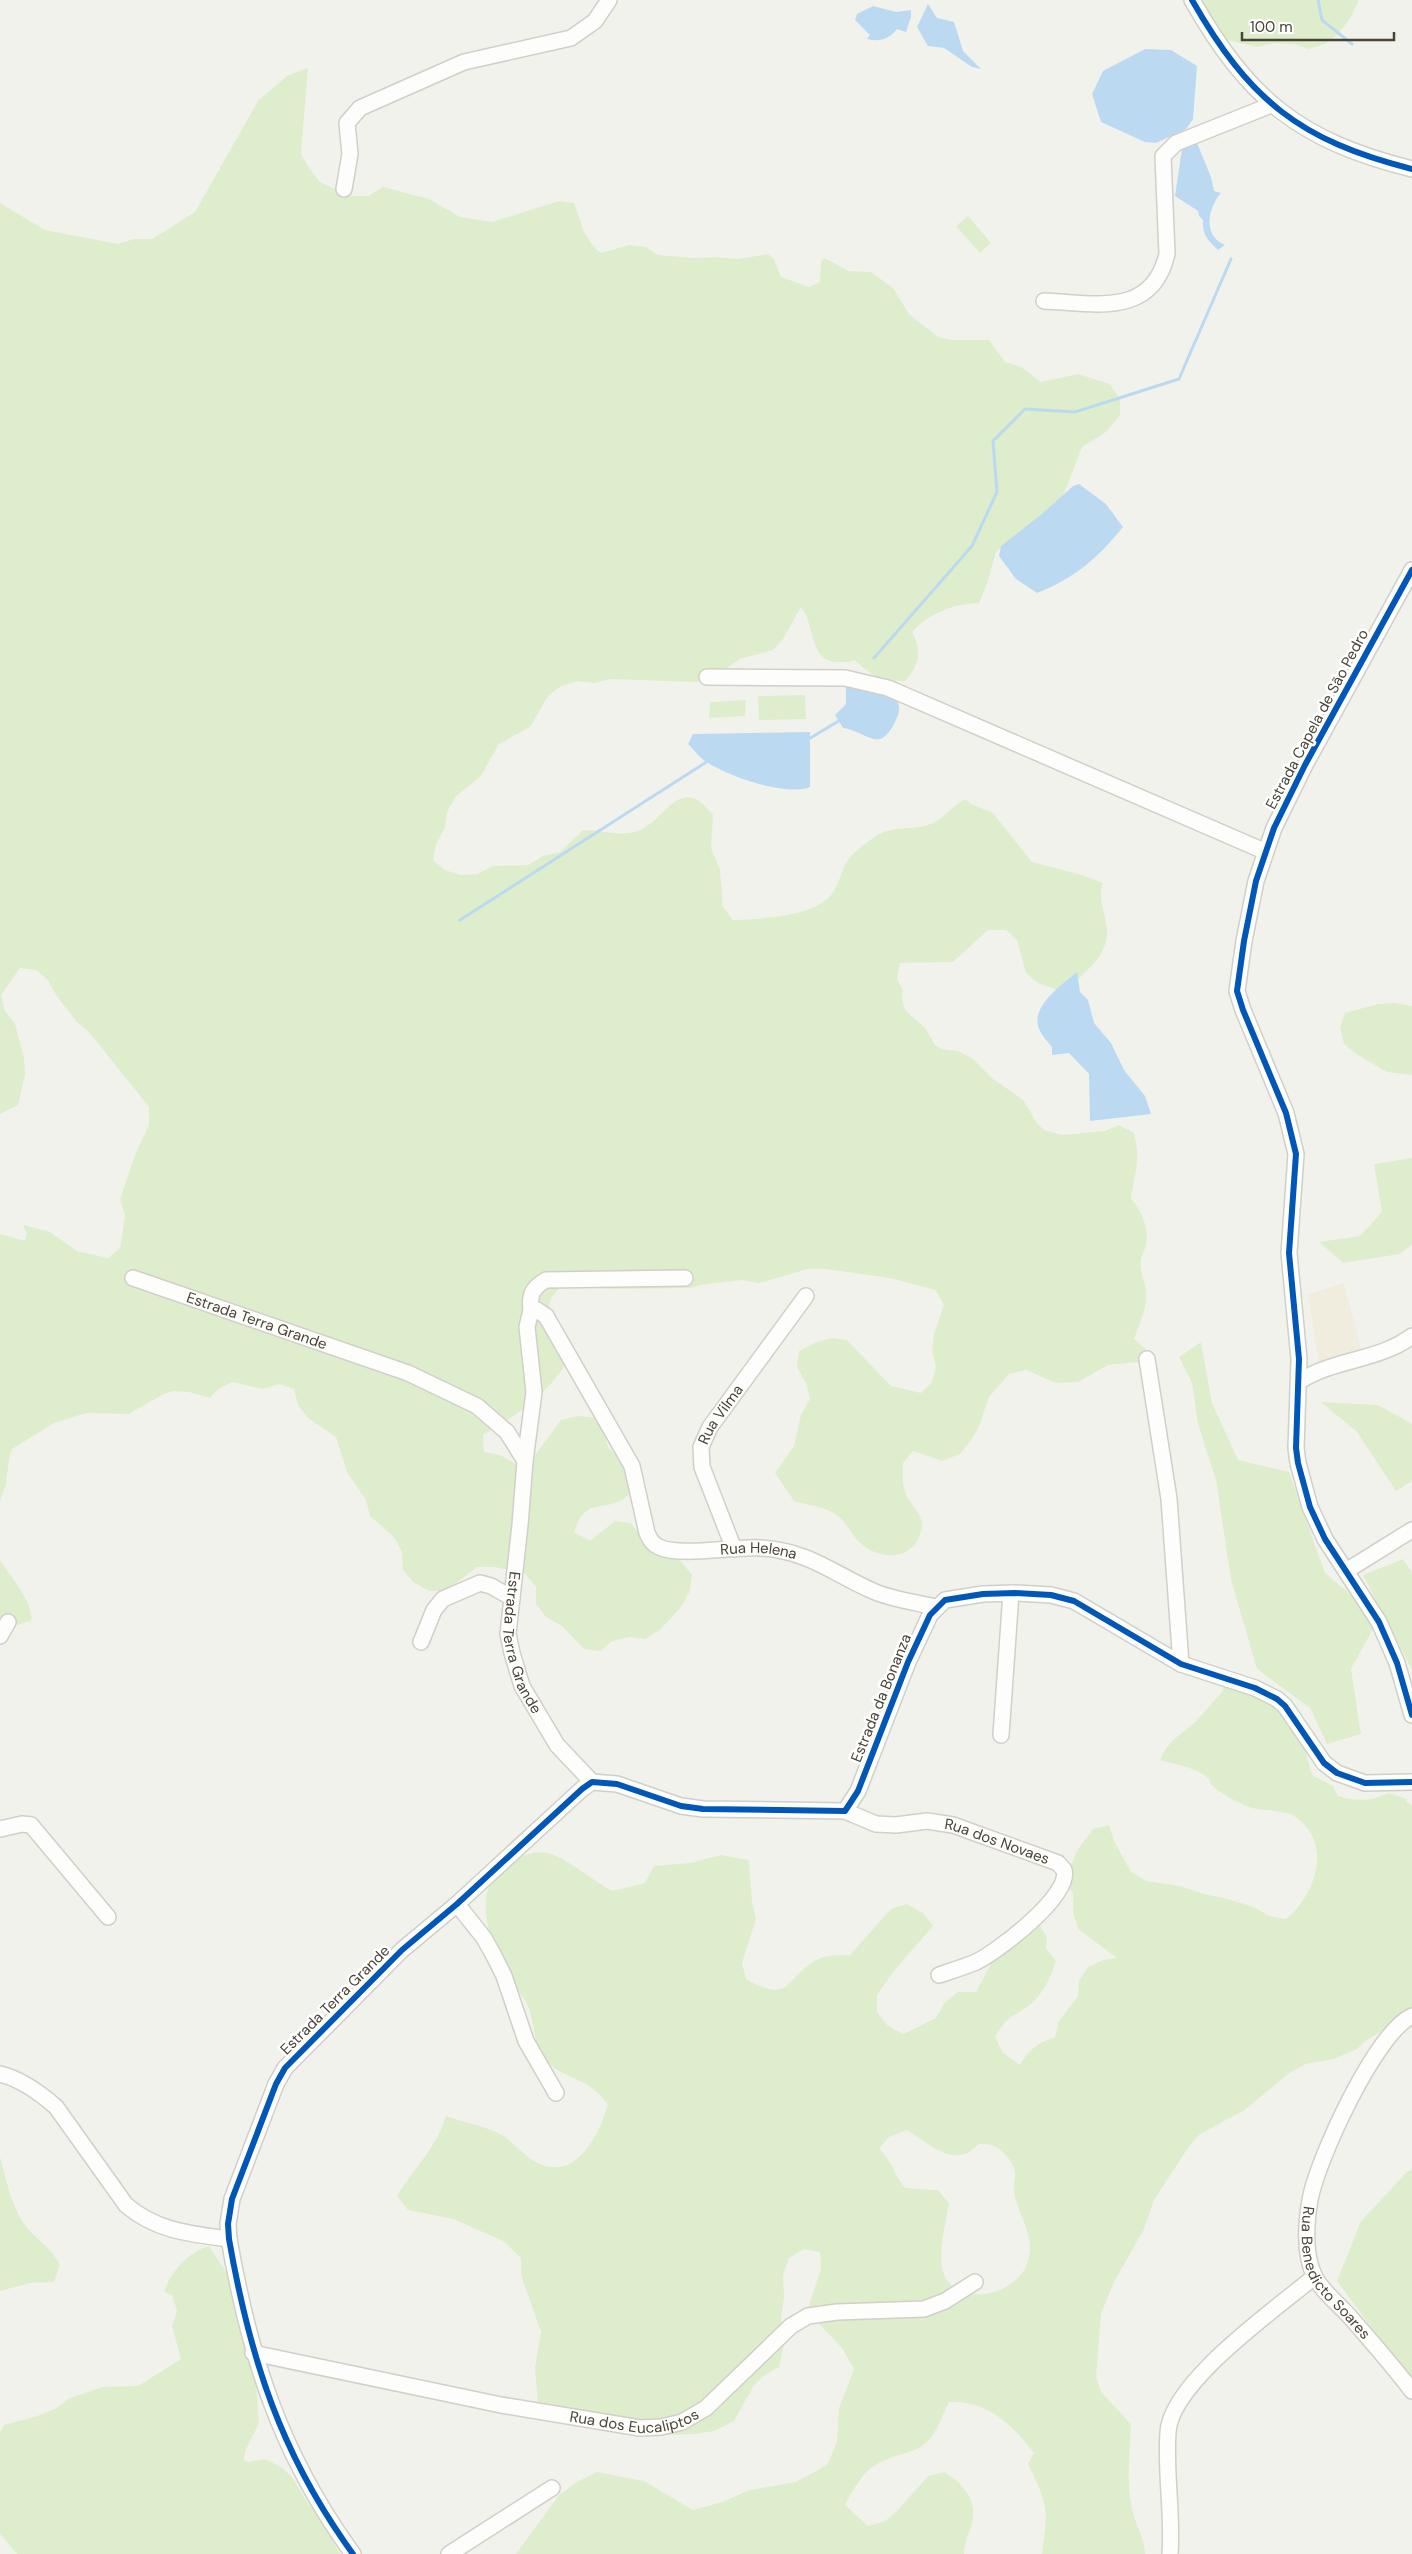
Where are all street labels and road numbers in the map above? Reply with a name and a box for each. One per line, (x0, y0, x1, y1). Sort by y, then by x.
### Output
street label: Estrada Capela de São Pedro (1261, 625, 1373, 812)
street label: Estrada Terra Grande (184, 1287, 330, 1354)
street label: Rua Vilma (693, 1381, 748, 1448)
street label: Rua Helena (719, 1538, 799, 1564)
street label: Estrada Terra Grande (498, 1570, 546, 1718)
street label: Estrada da Bonanza (846, 1631, 916, 1765)
street label: Rua dos Novaes (943, 1814, 1052, 1869)
street label: Estrada Terra Grande (276, 1941, 394, 2059)
street label: Rua Benedicto Soares (1297, 2205, 1375, 2343)
street label: Rua dos Eucaliptos (568, 2404, 702, 2438)

